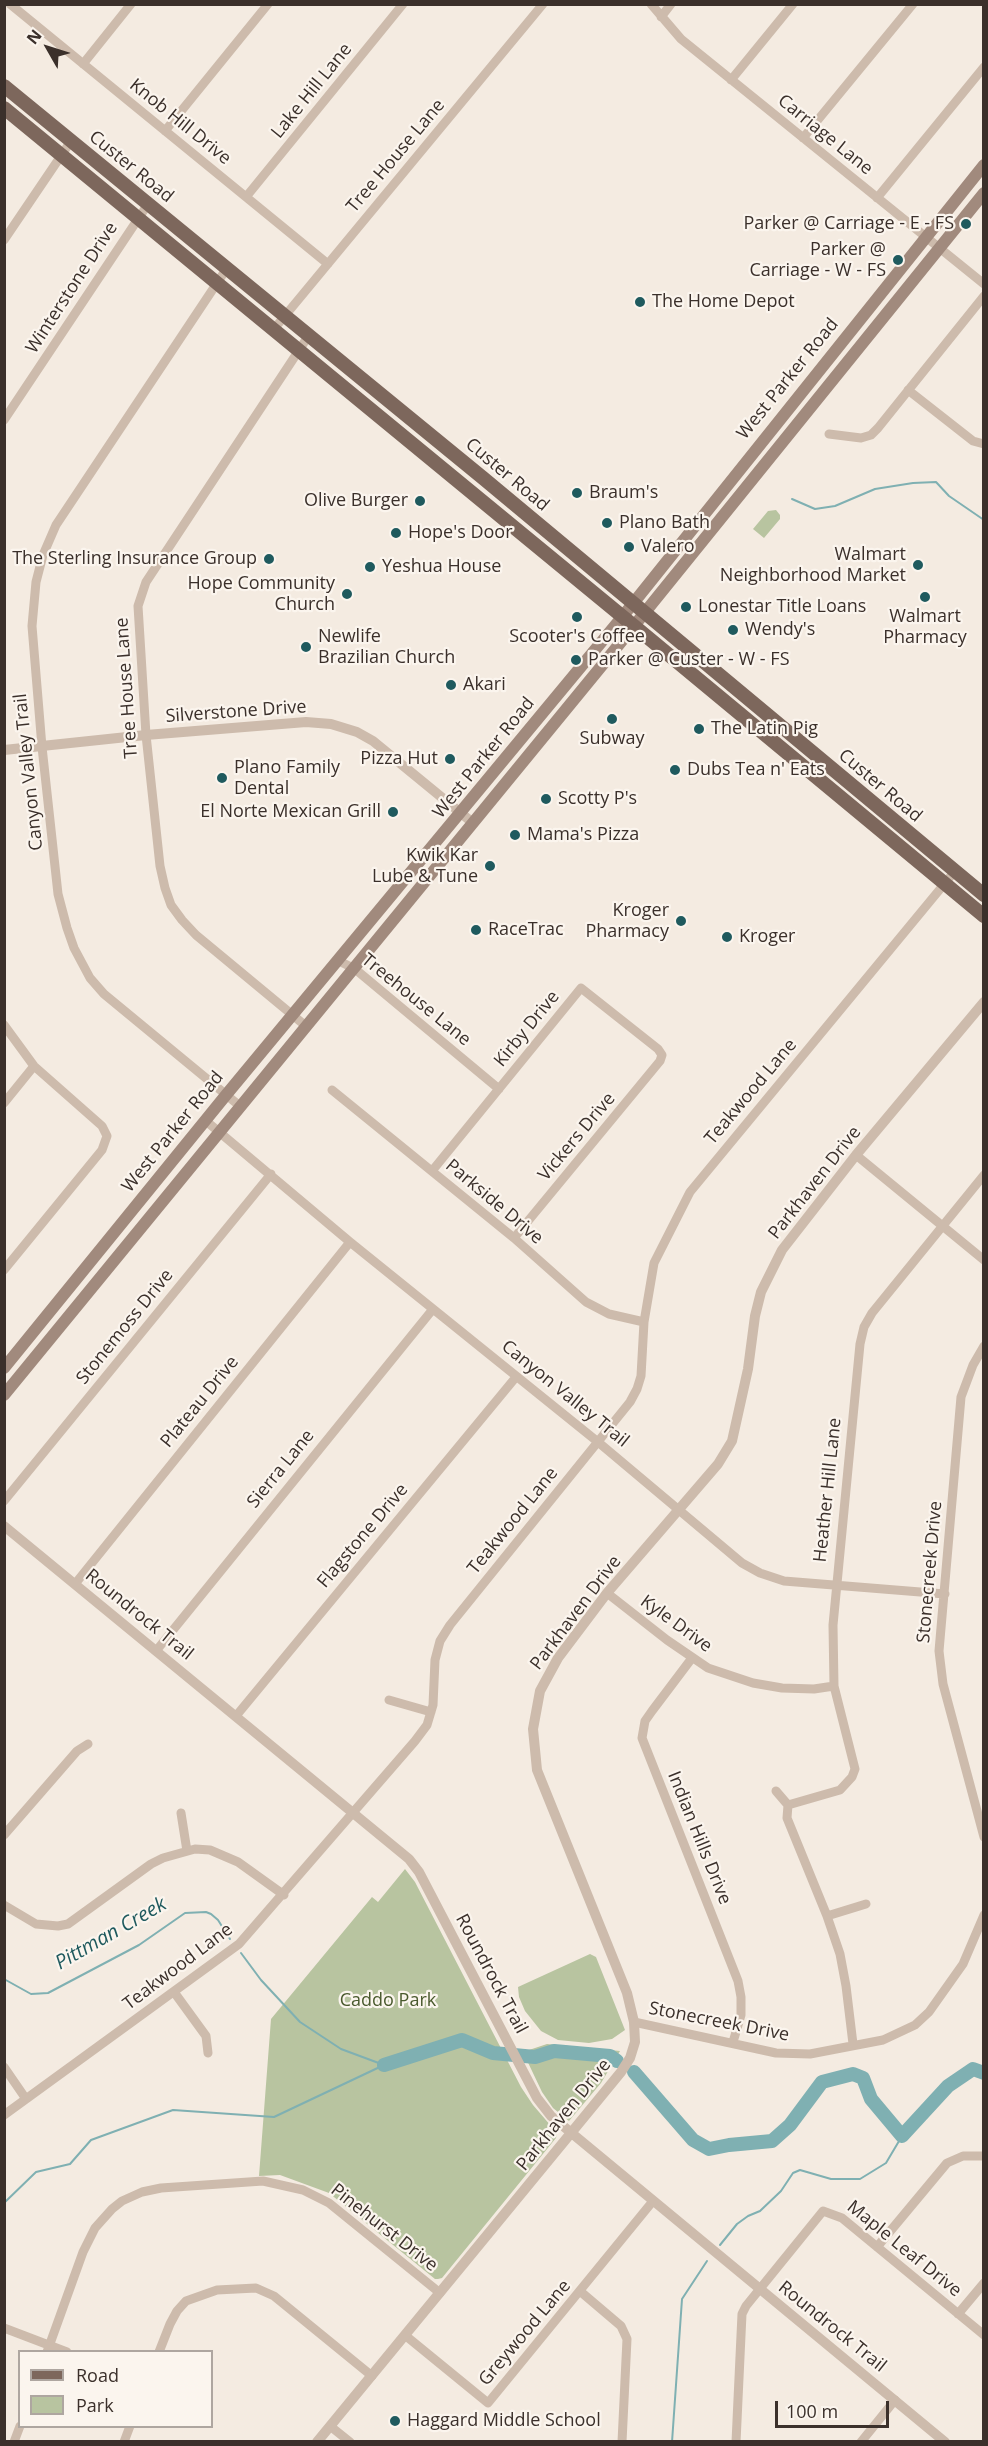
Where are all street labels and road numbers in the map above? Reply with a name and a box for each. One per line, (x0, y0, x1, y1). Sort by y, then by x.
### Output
street label: Lake Hill Lane (267, 39, 357, 143)
street label: Knob Hill Drive (125, 75, 235, 169)
street label: Carriage Lane (773, 90, 877, 180)
street label: Tree House Lane (342, 95, 450, 217)
street label: Custer Road (84, 126, 178, 208)
street label: Winterstone Drive (22, 218, 122, 358)
street label: West Parker Road (733, 314, 843, 444)
street label: Custer Road (461, 434, 553, 516)
street label: Tree House Lane (111, 617, 143, 759)
street label: Canyon Valley Trail (10, 692, 48, 852)
street label: West Parker Road (429, 693, 539, 823)
street label: Silverstone Drive (165, 696, 307, 728)
street label: Custer Road (834, 745, 926, 827)
street label: Treehouse Lane (357, 949, 475, 1051)
street label: Kirby Drive (490, 987, 564, 1071)
street label: Teakwood Lane (701, 1035, 801, 1149)
street label: West Parker Road (118, 1067, 228, 1197)
street label: Vickers Drive (534, 1089, 620, 1185)
street label: Parkhaven Drive (764, 1122, 866, 1244)
street label: Parkside Drive (441, 1155, 547, 1249)
street label: Stonemoss Drive (72, 1265, 178, 1389)
street label: Canyon Valley Trail (497, 1336, 633, 1452)
street label: Plateau Drive (156, 1352, 244, 1452)
street label: Heather Hill Lane (810, 1417, 846, 1563)
street label: Sierra Lane (243, 1426, 319, 1512)
street label: Teakwood Lane (463, 1463, 563, 1579)
street label: Flagstone Drive (313, 1480, 413, 1592)
street label: Stonecreek Drive (913, 1500, 947, 1644)
street label: Parkhaven Drive (526, 1552, 626, 1674)
street label: Roundrock Trail (81, 1565, 197, 1665)
street label: Kyle Drive (636, 1591, 716, 1657)
street label: Indian Hills Drive (662, 1768, 736, 1908)
street label: Roundrock Trail (450, 1911, 532, 2037)
street label: Teakwood Lane (119, 1919, 237, 2015)
street label: Stonecreek Drive (647, 1998, 791, 2046)
street label: Parkhaven Drive (512, 2055, 616, 2175)
street label: Pinehurst Drive (326, 2180, 442, 2276)
street label: Maple Leaf Drive (842, 2196, 966, 2302)
street label: Greywood Lane (474, 2276, 576, 2390)
street label: Roundrock Trail (774, 2277, 890, 2377)

